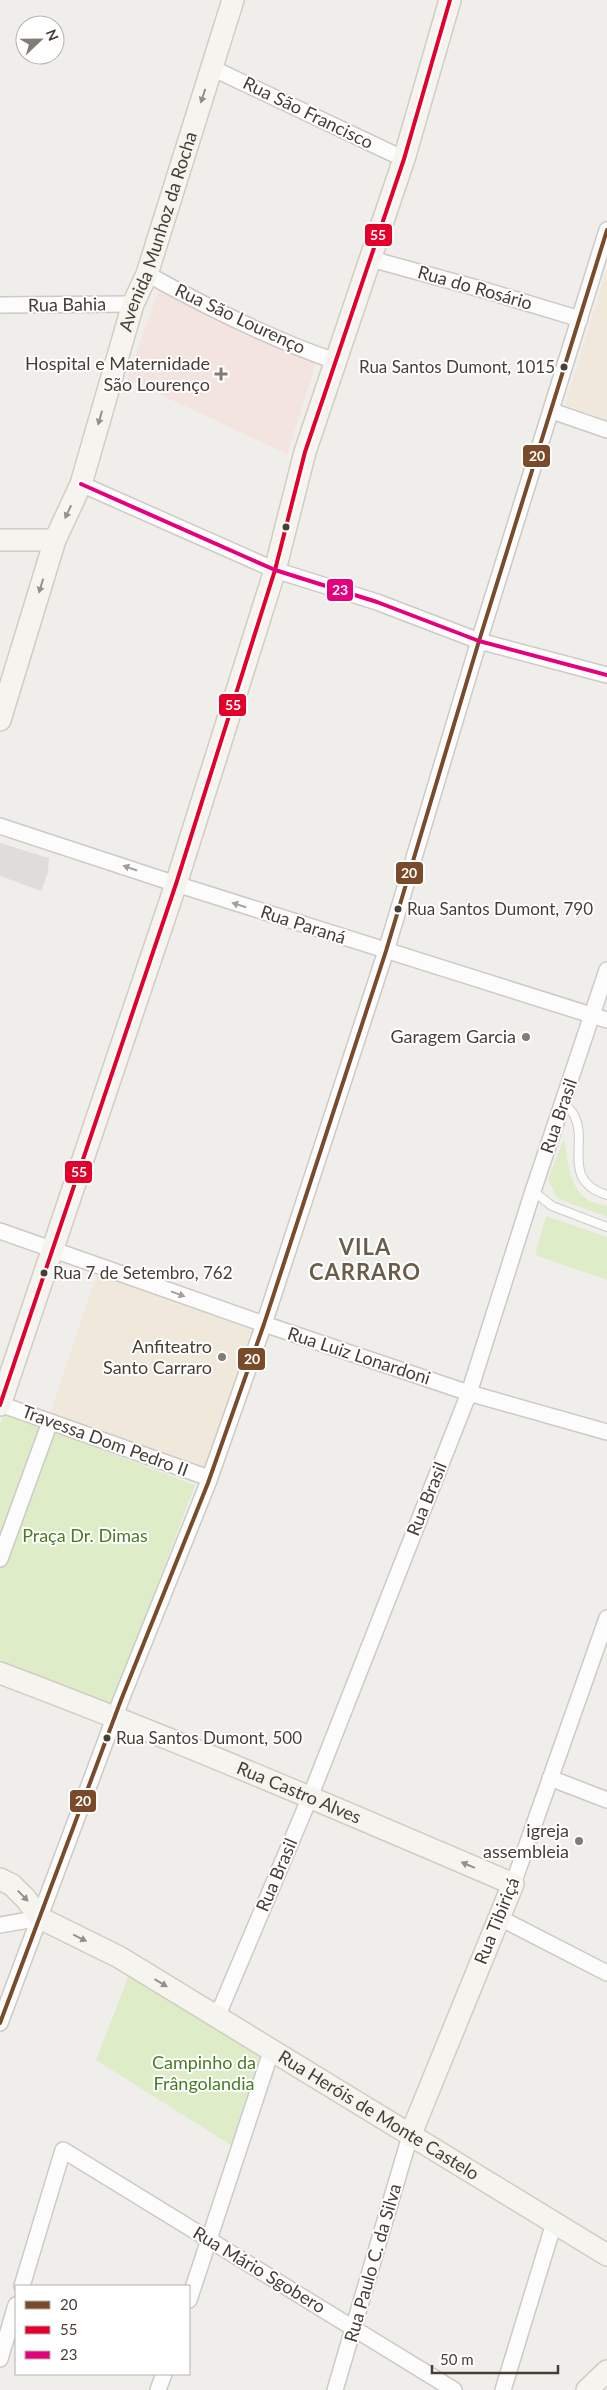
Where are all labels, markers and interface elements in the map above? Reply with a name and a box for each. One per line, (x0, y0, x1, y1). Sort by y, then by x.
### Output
north arrow (15, 15, 65, 65)
text: N (43, 27, 62, 43)
street label: Rua São Francisco (240, 71, 377, 153)
one-way arrow (198, 89, 206, 104)
street label: Avenida Munhoz da Rocha (114, 129, 201, 334)
line badge: 55 (364, 223, 393, 247)
text: 55 (370, 226, 386, 243)
street label: Rua do Rosário (415, 260, 535, 314)
street label: Rua São Lourenço (172, 278, 309, 358)
street label: Rua Bahia (28, 292, 106, 316)
place label: Hospital e Maternidade São Lourenço (25, 352, 210, 395)
place label: Rua Santos Dumont, 1015 (359, 356, 555, 377)
marker: Rua Santos Dumont, 1015 (559, 362, 569, 372)
marker: Hospital e Maternidade São Lourenço (214, 367, 228, 381)
one-way arrow (96, 411, 104, 426)
line badge: 20 (522, 444, 551, 468)
text: 20 (529, 447, 545, 464)
one-way arrow (64, 505, 72, 519)
unlabelled marker (281, 522, 291, 532)
line badge: 23 (326, 578, 354, 602)
one-way arrow (37, 579, 44, 594)
text: 23 (332, 581, 348, 598)
line badge: 55 (218, 693, 247, 717)
text: 55 (225, 696, 241, 713)
line badge: 20 (395, 861, 424, 885)
one-way arrow (122, 864, 137, 872)
text: 20 (401, 864, 417, 881)
place label: Rua Santos Dumont, 790 (407, 898, 593, 919)
one-way arrow (232, 900, 247, 908)
street label: Rua Paraná (258, 900, 349, 948)
marker: Rua Santos Dumont, 790 (393, 904, 403, 914)
place label: Garagem Garcia (390, 1025, 516, 1047)
marker: Garagem Garcia (520, 1031, 532, 1043)
street label: Rua Brasil (535, 1075, 581, 1156)
line badge: 55 (64, 1160, 93, 1184)
text: 55 (71, 1163, 87, 1180)
district label: VILA CARRARO (309, 1233, 421, 1285)
place label: Rua 7 de Setembro, 762 (53, 1262, 233, 1283)
marker: Rua 7 de Setembro, 762 (39, 1268, 49, 1278)
one-way arrow (171, 1290, 186, 1298)
street label: Rua Luiz Lonardoni (285, 1322, 434, 1389)
place label: Anfiteatro Santo Carraro (103, 1335, 212, 1378)
line badge: 20 (237, 1347, 266, 1371)
text: 20 (244, 1350, 260, 1367)
marker: Anfiteatro Santo Carraro (216, 1351, 228, 1363)
street label: Travessa Dom Pedro II (19, 1400, 192, 1480)
street label: Rua Brasil (401, 1459, 451, 1539)
park label: Praça Dr. Dimas (22, 1524, 148, 1546)
place label: Rua Santos Dumont, 500 (116, 1727, 302, 1748)
marker: Rua Santos Dumont, 500 (102, 1733, 112, 1743)
street label: Rua Castro Alves (234, 1756, 365, 1828)
line badge: 20 (69, 1789, 97, 1813)
text: 20 (75, 1792, 91, 1809)
place label: igreja assembleia (483, 1819, 569, 1862)
street label: Rua Brasil (251, 1835, 301, 1915)
marker: igreja assembleia (573, 1835, 585, 1847)
one-way arrow (461, 1861, 475, 1869)
street label: Rua Tibiriçá (469, 1874, 523, 1967)
one-way arrow (16, 1889, 28, 1901)
one-way arrow (72, 1934, 87, 1942)
one-way arrow (154, 1978, 167, 1987)
street label: Rua Heróis de Monte Castelo (275, 2045, 483, 2184)
park label: Campinho da Frângolandia (152, 2051, 256, 2094)
street label: Rua Paulo C. da Silva (339, 2181, 405, 2345)
street label: Rua Mário Sgobero (189, 2221, 330, 2317)
legend (15, 2285, 190, 2375)
text: 20 (60, 2295, 78, 2313)
text: 55 (60, 2320, 77, 2338)
scale bar (432, 2342, 558, 2374)
text: 23 (60, 2345, 77, 2363)
text: 50 m (440, 2350, 474, 2368)

